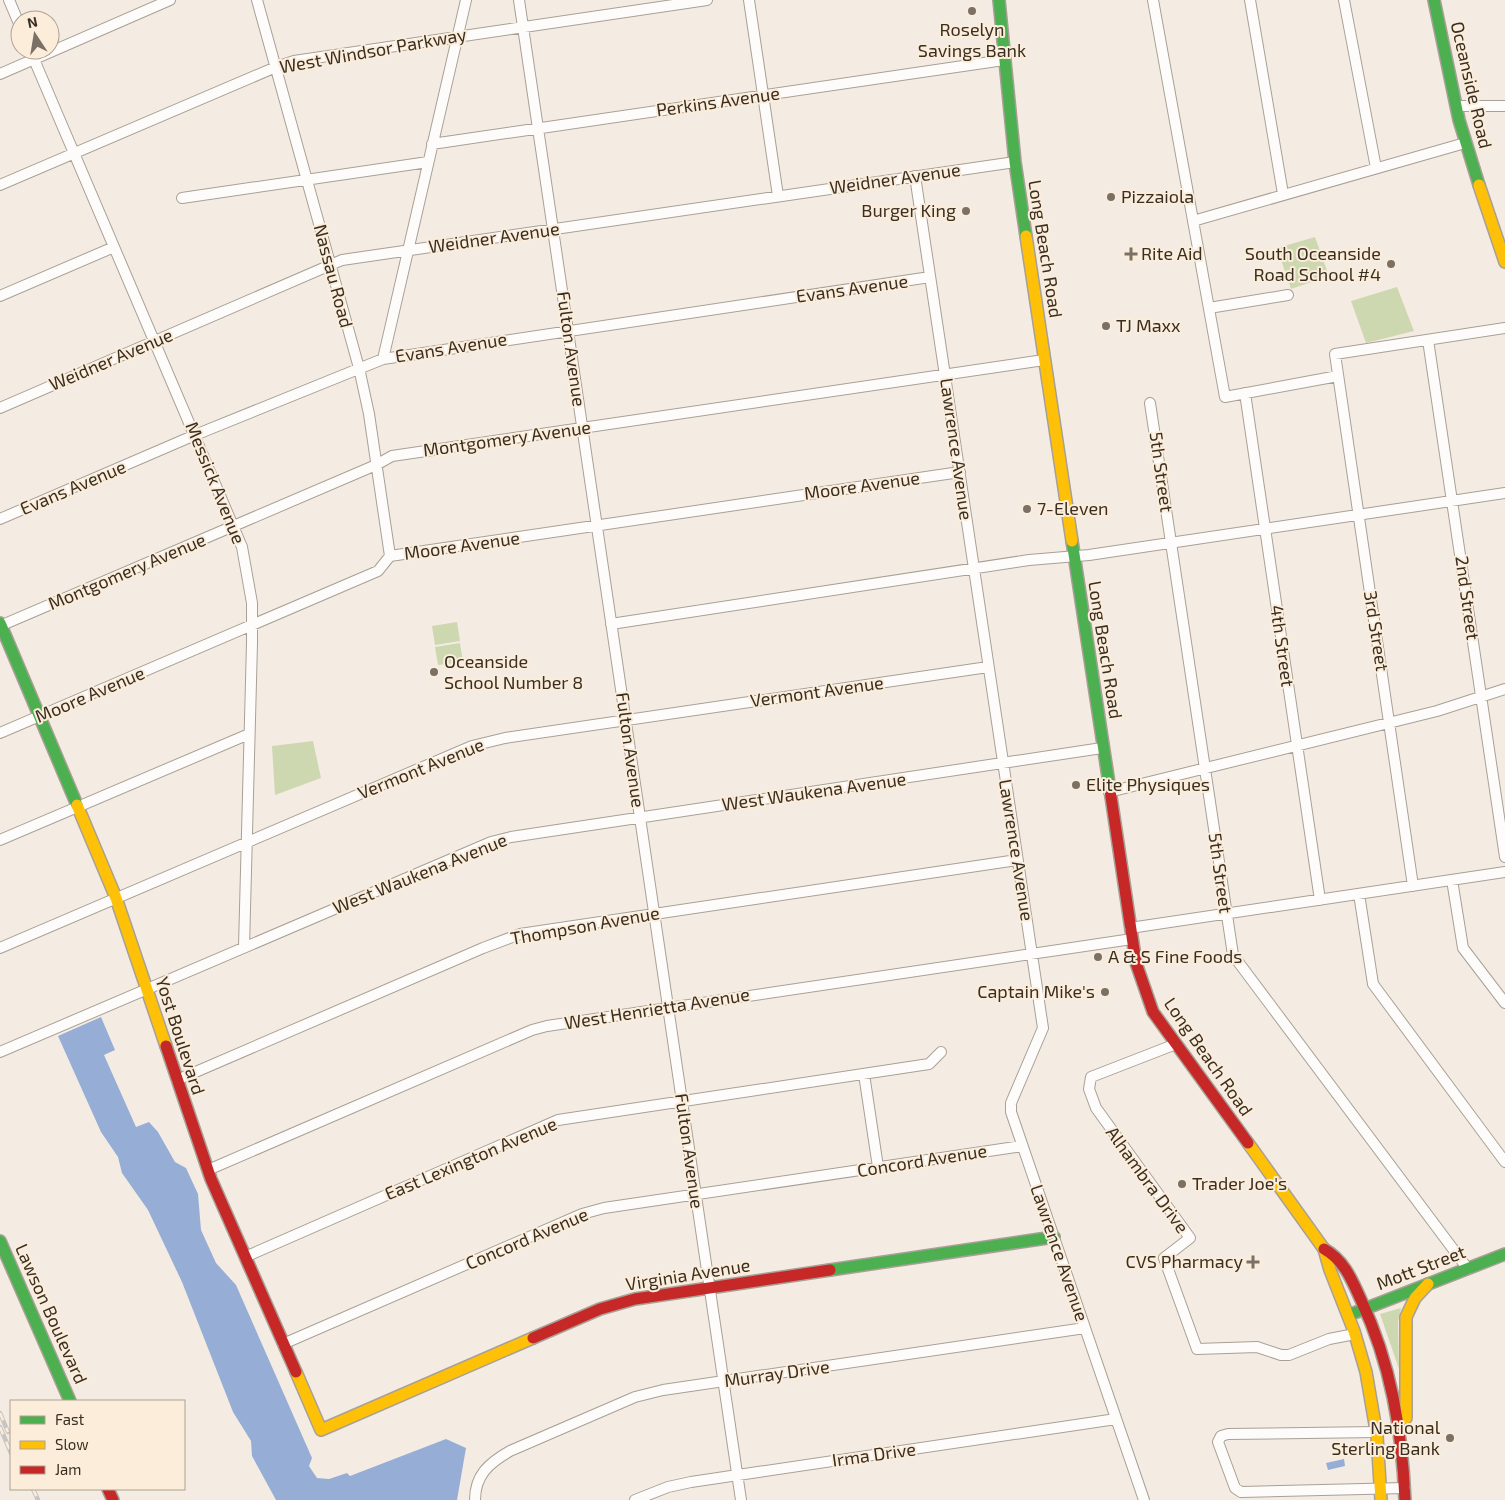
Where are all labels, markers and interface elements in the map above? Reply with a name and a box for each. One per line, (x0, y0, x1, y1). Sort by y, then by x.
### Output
marker: Roselyn Savings Bank (966, 5, 978, 17)
north arrow (10, 10, 60, 60)
text: N (25, 12, 39, 31)
place label: Roselyn Savings Bank (918, 18, 1026, 61)
street label: Oceanside Road (1447, 19, 1497, 150)
street label: West Windsor Parkway (278, 23, 469, 77)
street label: Perkins Avenue (655, 81, 781, 121)
street label: Weidner Avenue (828, 158, 962, 198)
street label: Long Beach Road (1024, 178, 1068, 319)
place label: Pizzaiola (1121, 185, 1194, 207)
marker: Pizzaiola (1105, 191, 1117, 203)
place label: Burger King (861, 199, 956, 221)
marker: Burger King (960, 205, 972, 217)
street label: Weidner Avenue (427, 217, 561, 257)
street label: Nassau Road (310, 221, 358, 330)
place label: Rite Aid (1141, 242, 1203, 264)
place label: South Oceanside Road School #4 (1245, 242, 1381, 285)
marker: Rite Aid (1125, 248, 1137, 260)
marker: South Oceanside Road School #4 (1385, 258, 1397, 270)
street label: Evans Avenue (794, 269, 909, 307)
street label: Fulton Avenue (553, 290, 591, 408)
place label: TJ Maxx (1116, 314, 1181, 336)
marker: TJ Maxx (1100, 320, 1112, 332)
street label: Weidner Avenue (46, 323, 176, 395)
street label: Evans Avenue (393, 327, 508, 367)
street label: Lawrence Avenue (936, 376, 978, 521)
street label: Montgomery Avenue (422, 415, 592, 461)
street label: Messick Avenue (181, 418, 250, 547)
street label: 5th Street (1145, 430, 1179, 514)
street label: Evans Avenue (16, 455, 129, 519)
street label: Moore Avenue (802, 466, 921, 504)
place label: 7-Eleven (1037, 497, 1109, 519)
marker: 7-Eleven (1021, 503, 1033, 515)
street label: Moore Avenue (402, 526, 521, 564)
street label: Montgomery Avenue (44, 528, 209, 614)
street label: 2nd Street (1451, 554, 1485, 642)
street label: Long Beach Road (1084, 579, 1128, 720)
street label: 3rd Street (1360, 589, 1394, 673)
street label: 4th Street (1266, 604, 1300, 688)
place label: Oceanside School Number 8 (444, 650, 583, 693)
street label: Moore Avenue (32, 661, 148, 727)
marker: Oceanside School Number 8 (428, 666, 440, 678)
street label: Vermont Avenue (749, 671, 885, 711)
street label: Fulton Avenue (612, 691, 650, 809)
street label: Vermont Avenue (354, 733, 487, 803)
street label: West Waukena Avenue (720, 767, 907, 815)
place label: Elite Physiques (1086, 773, 1210, 795)
street label: Lawrence Avenue (995, 777, 1039, 922)
marker: Elite Physiques (1070, 779, 1082, 791)
street label: West Waukena Avenue (329, 828, 510, 918)
street label: 5th Street (1204, 831, 1238, 915)
street label: Thompson Avenue (509, 901, 661, 949)
place label: A & S Fine Foods (1108, 945, 1242, 967)
marker: A & S Fine Foods (1092, 951, 1104, 963)
street label: Yost Boulevard (152, 974, 210, 1097)
place label: Captain Mike's (977, 980, 1095, 1002)
street label: West Henrietta Avenue (563, 982, 751, 1034)
marker: Captain Mike's (1099, 986, 1111, 998)
street label: Long Beach Road (1160, 993, 1258, 1120)
street label: Fulton Avenue (671, 1092, 709, 1210)
street label: East Lexington Avenue (381, 1112, 560, 1204)
street label: Alhambra Drive (1102, 1122, 1194, 1237)
street label: Concord Avenue (855, 1139, 988, 1181)
place label: Trader Joe's (1192, 1172, 1287, 1194)
marker: Trader Joe's (1176, 1178, 1188, 1190)
street label: Lawrence Avenue (1026, 1181, 1094, 1324)
street label: Concord Avenue (462, 1202, 591, 1274)
street label: Lawson Boulevard (11, 1240, 93, 1387)
street label: Mott Street (1373, 1240, 1468, 1294)
place label: CVS Pharmacy (1126, 1250, 1243, 1272)
street label: Virginia Avenue (624, 1253, 752, 1295)
marker: CVS Pharmacy (1247, 1256, 1259, 1268)
street label: Murray Drive (723, 1355, 831, 1391)
legend (10, 1400, 185, 1490)
text: Fast (55, 1410, 85, 1428)
place label: National Sterling Bank (1331, 1416, 1441, 1459)
marker: National Sterling Bank (1444, 1432, 1456, 1444)
text: Slow (55, 1435, 89, 1453)
street label: Irma Drive (831, 1437, 917, 1471)
text: Jam (55, 1460, 81, 1478)

